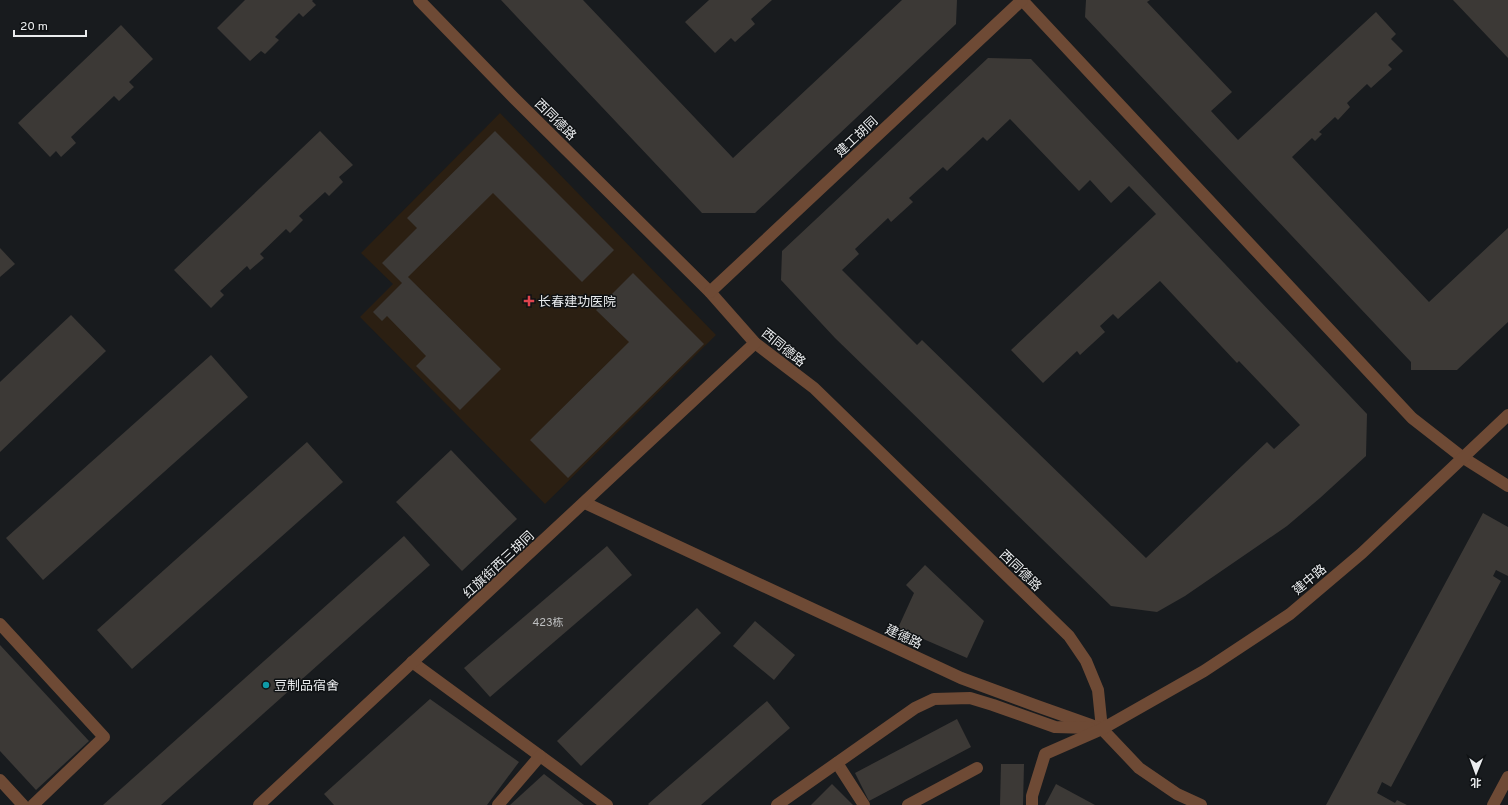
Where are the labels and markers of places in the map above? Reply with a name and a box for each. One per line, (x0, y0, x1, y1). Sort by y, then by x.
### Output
marker: 长春建功医院 (523, 295, 535, 307)
place label: 长春建功医院 (538, 295, 616, 311)
place label: 豆制品宿舍 (274, 678, 339, 695)
marker: 豆制品宿舍 (261, 680, 271, 690)

